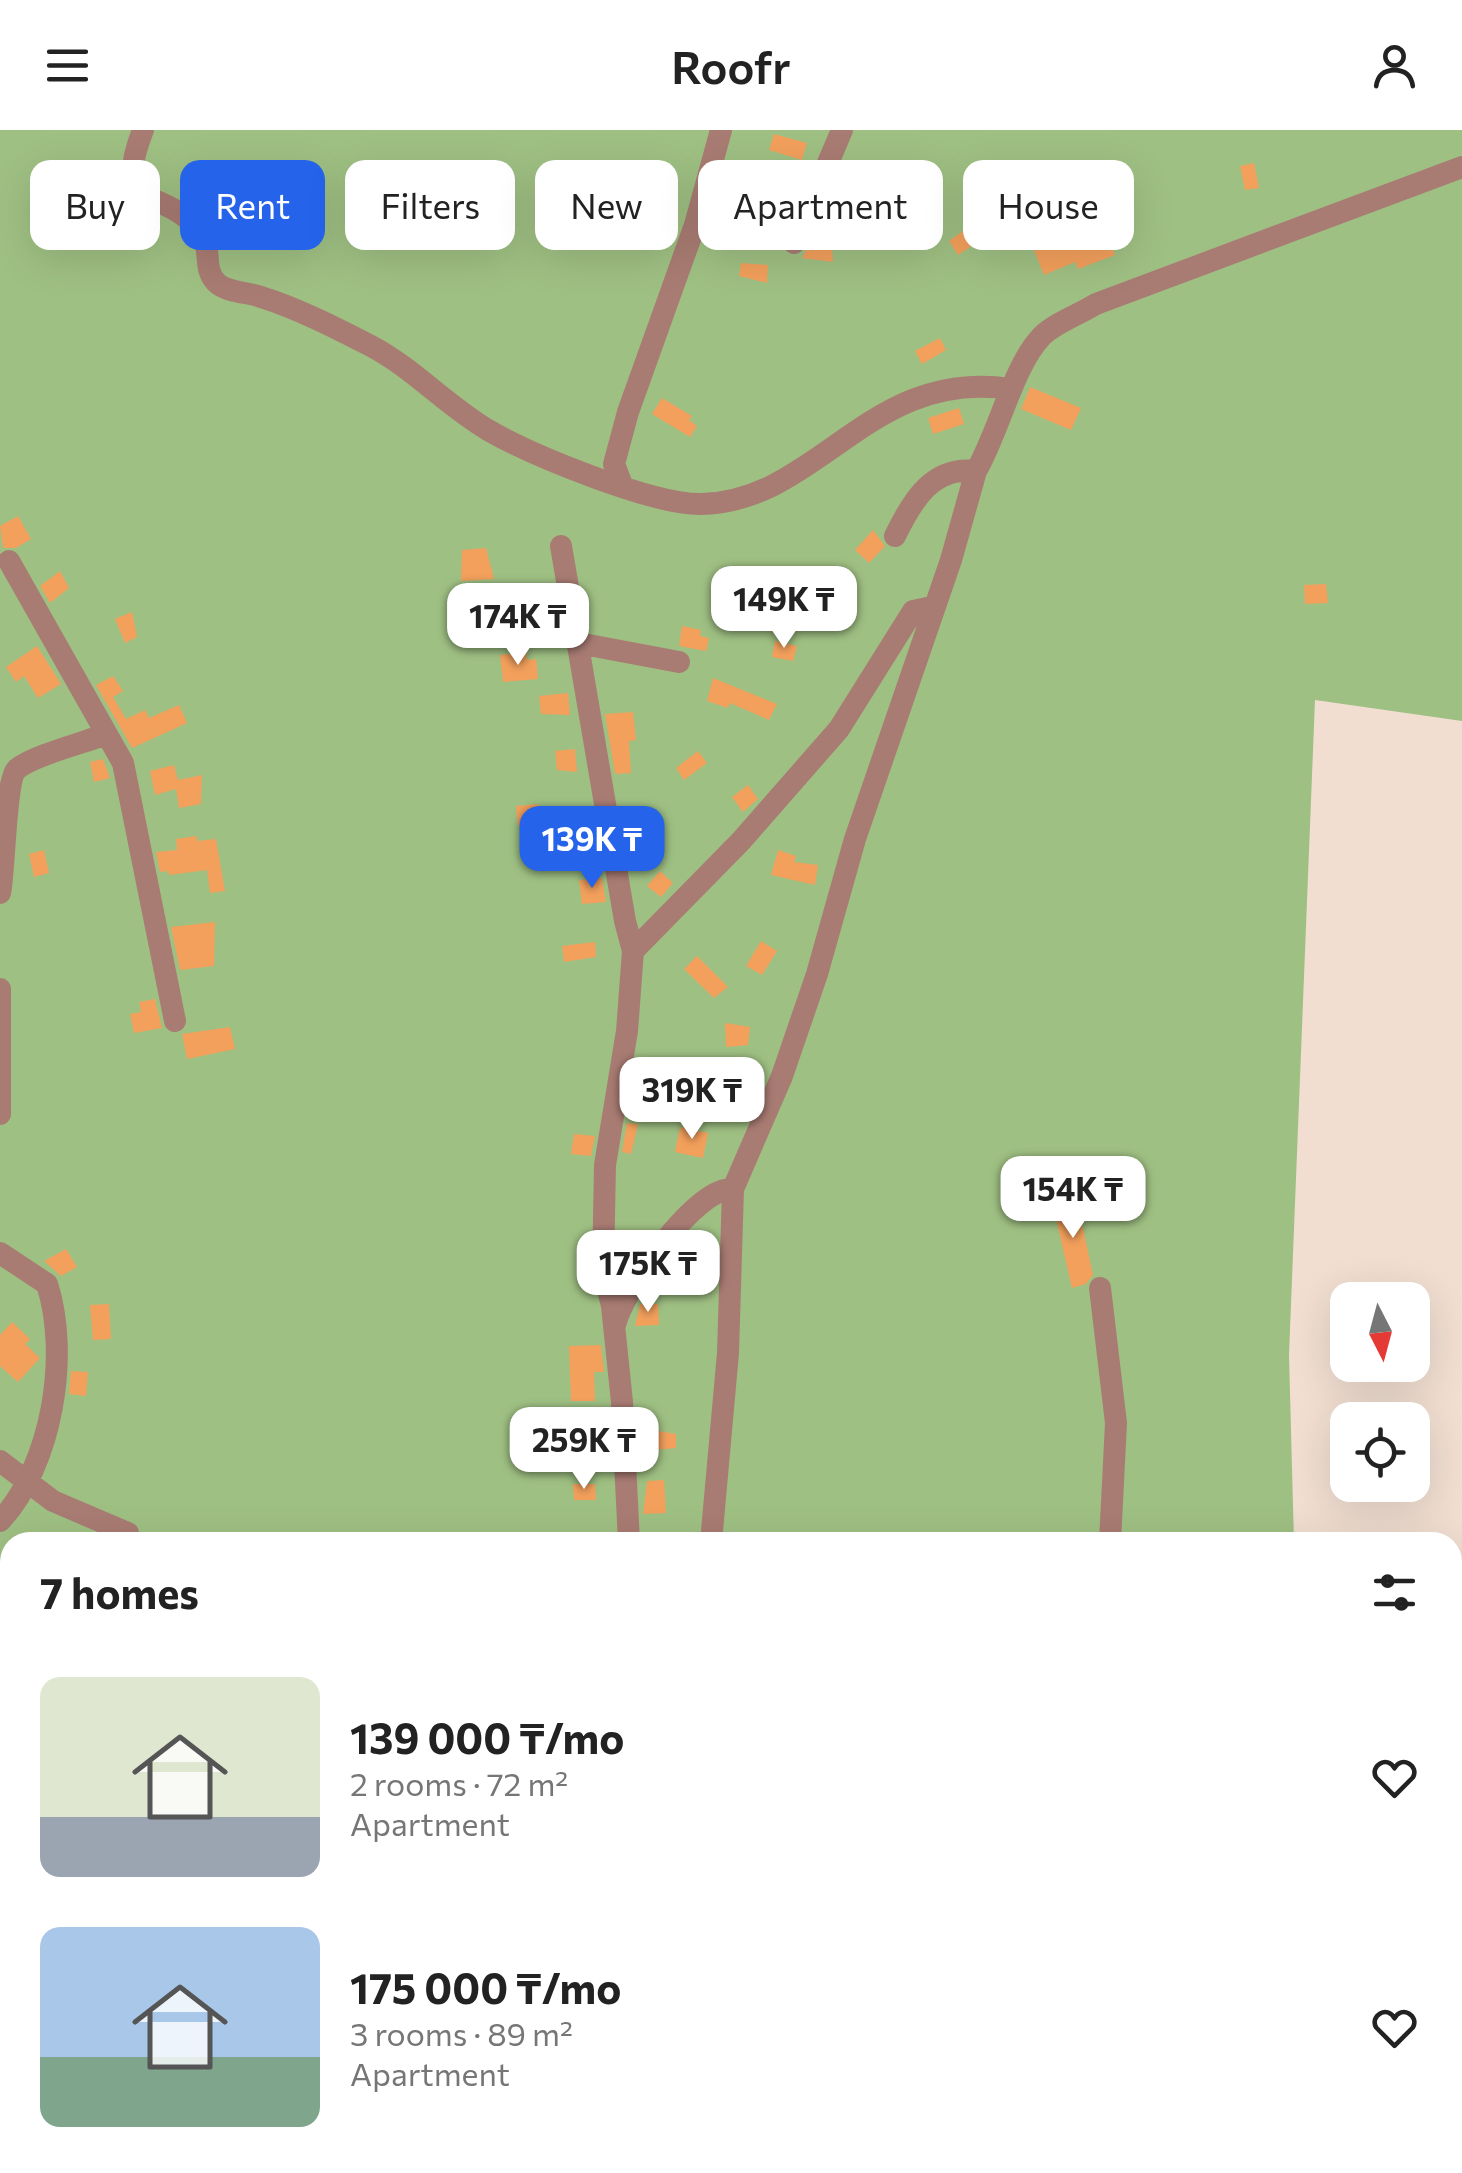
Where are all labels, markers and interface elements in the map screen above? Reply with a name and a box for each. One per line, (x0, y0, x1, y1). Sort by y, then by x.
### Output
icon: menu (40, 38, 95, 93)
text: Roofr (671, 38, 791, 93)
icon: person (1367, 38, 1422, 93)
chip: Buy (30, 160, 160, 250)
chip: Rent (180, 160, 325, 250)
chip: Filters (345, 160, 515, 250)
chip: New (535, 160, 678, 250)
chip: Apartment (698, 160, 943, 250)
chip: House (963, 160, 1134, 250)
pin: 149K ₸ (703, 566, 865, 651)
text: 149K ₸ (733, 578, 835, 618)
pin: 174K ₸ (437, 583, 599, 668)
text: 174K ₸ (469, 595, 567, 635)
pin: 139K ₸ (511, 806, 673, 891)
text: 139K ₸ (542, 818, 642, 858)
pin: 319K ₸ (611, 1057, 773, 1142)
text: 319K ₸ (642, 1069, 742, 1109)
pin: 154K ₸ (992, 1156, 1154, 1241)
text: 154K ₸ (1023, 1168, 1123, 1208)
pin: 175K ₸ (567, 1230, 729, 1315)
text: 175K ₸ (599, 1242, 697, 1282)
north arrow (1330, 1282, 1430, 1382)
map controls (1330, 1282, 1430, 1502)
button: locate (1330, 1402, 1430, 1502)
pin: 259K ₸ (503, 1407, 665, 1492)
text: 259K ₸ (532, 1419, 636, 1459)
icon: filters (1367, 1565, 1422, 1620)
text: 7 homes (40, 1566, 199, 1618)
text: 139 000 ₸/mo (350, 1711, 624, 1763)
icon: home (120, 1717, 240, 1837)
icon: heart (1367, 1750, 1422, 1805)
text: 2 rooms · 72 m² (350, 1763, 568, 1803)
text: Apartment (350, 1803, 510, 1843)
text: 175 000 ₸/mo (350, 1961, 621, 2013)
icon: home (120, 1967, 240, 2087)
icon: heart (1367, 2000, 1422, 2055)
text: 3 rooms · 89 m² (350, 2013, 573, 2053)
text: Apartment (350, 2053, 510, 2093)

